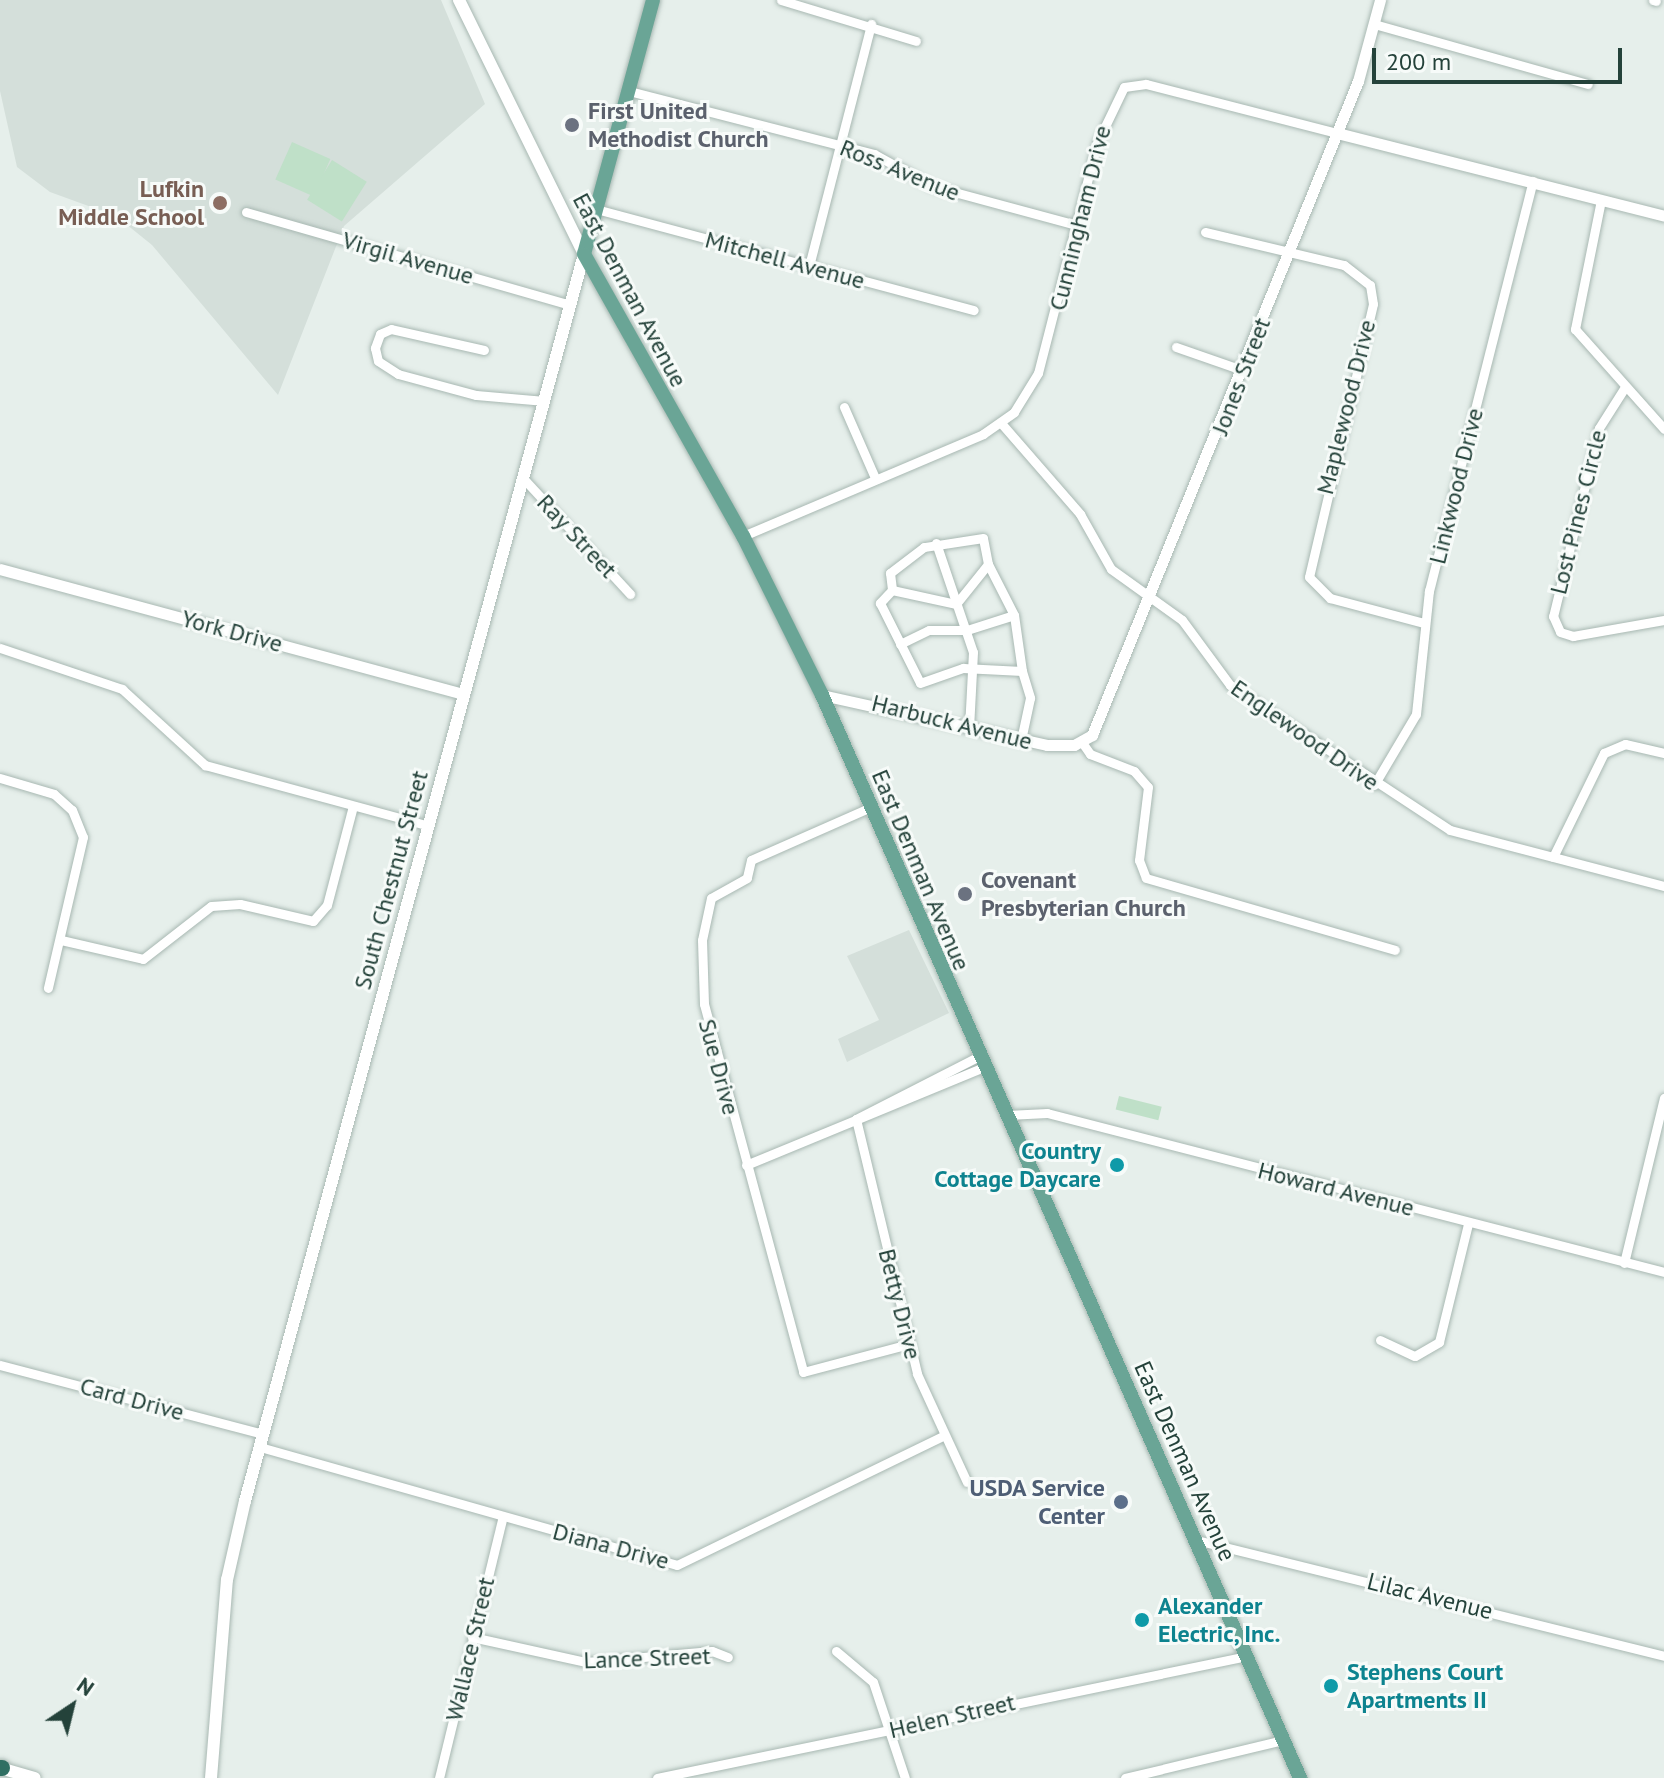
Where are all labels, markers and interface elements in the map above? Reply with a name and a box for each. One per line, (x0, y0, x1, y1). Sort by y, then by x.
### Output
scale bar (1376, 32, 1626, 82)
text: 200 m (1386, 46, 1451, 77)
place label: First United Methodist Church (588, 97, 769, 153)
marker: First United Methodist Church (563, 116, 581, 134)
street label: Cunningham Drive (1043, 123, 1117, 313)
street label: Ross Avenue (835, 133, 965, 207)
place label: Lufkin Middle School (58, 175, 204, 231)
street label: East Denman Avenue (567, 188, 693, 392)
marker: Lufkin Middle School (211, 194, 229, 212)
street label: Virgil Avenue (339, 225, 477, 291)
street label: Mitchell Avenue (702, 225, 868, 295)
street label: Jones Street (1206, 313, 1276, 439)
street label: Maplewood Drive (1310, 317, 1382, 497)
street label: Linkwood Drive (1423, 405, 1489, 567)
street label: Lost Pines Circle (1544, 427, 1612, 597)
street label: Ray Street (531, 488, 623, 584)
street label: York Drive (178, 604, 286, 658)
street label: Englewood Drive (1225, 673, 1385, 797)
street label: Harbuck Avenue (868, 688, 1036, 756)
street label: East Denman Avenue (865, 765, 977, 975)
street label: South Chestnut Street (348, 767, 434, 993)
place label: Covenant Presbyterian Church (981, 866, 1186, 922)
marker: Covenant Presbyterian Church (956, 885, 974, 903)
street label: Sue Drive (692, 1016, 746, 1118)
place label: Country Cottage Daycare (934, 1137, 1101, 1193)
marker: Country Cottage Daycare (1108, 1156, 1126, 1174)
street label: Howard Avenue (1255, 1156, 1417, 1222)
street label: Betty Drive (872, 1245, 928, 1363)
street label: East Denman Avenue (1128, 1356, 1242, 1566)
street label: Card Drive (77, 1371, 187, 1427)
place label: USDA Service Center (968, 1474, 1105, 1530)
marker: USDA Service Center (1112, 1493, 1130, 1511)
street label: Diana Drive (550, 1517, 672, 1575)
street label: Lilac Avenue (1363, 1566, 1497, 1626)
street label: Wallace Street (439, 1574, 501, 1724)
place label: Alexander Electric, Inc. (1158, 1592, 1282, 1648)
marker: Alexander Electric, Inc. (1133, 1611, 1151, 1629)
street label: Lance Street (583, 1641, 711, 1675)
place label: Stephens Court Apartments II (1347, 1658, 1504, 1714)
north arrow (32, 1666, 112, 1746)
text: N (72, 1671, 100, 1702)
marker: Stephens Court Apartments II (1322, 1677, 1340, 1695)
street label: Helen Street (886, 1688, 1018, 1744)

